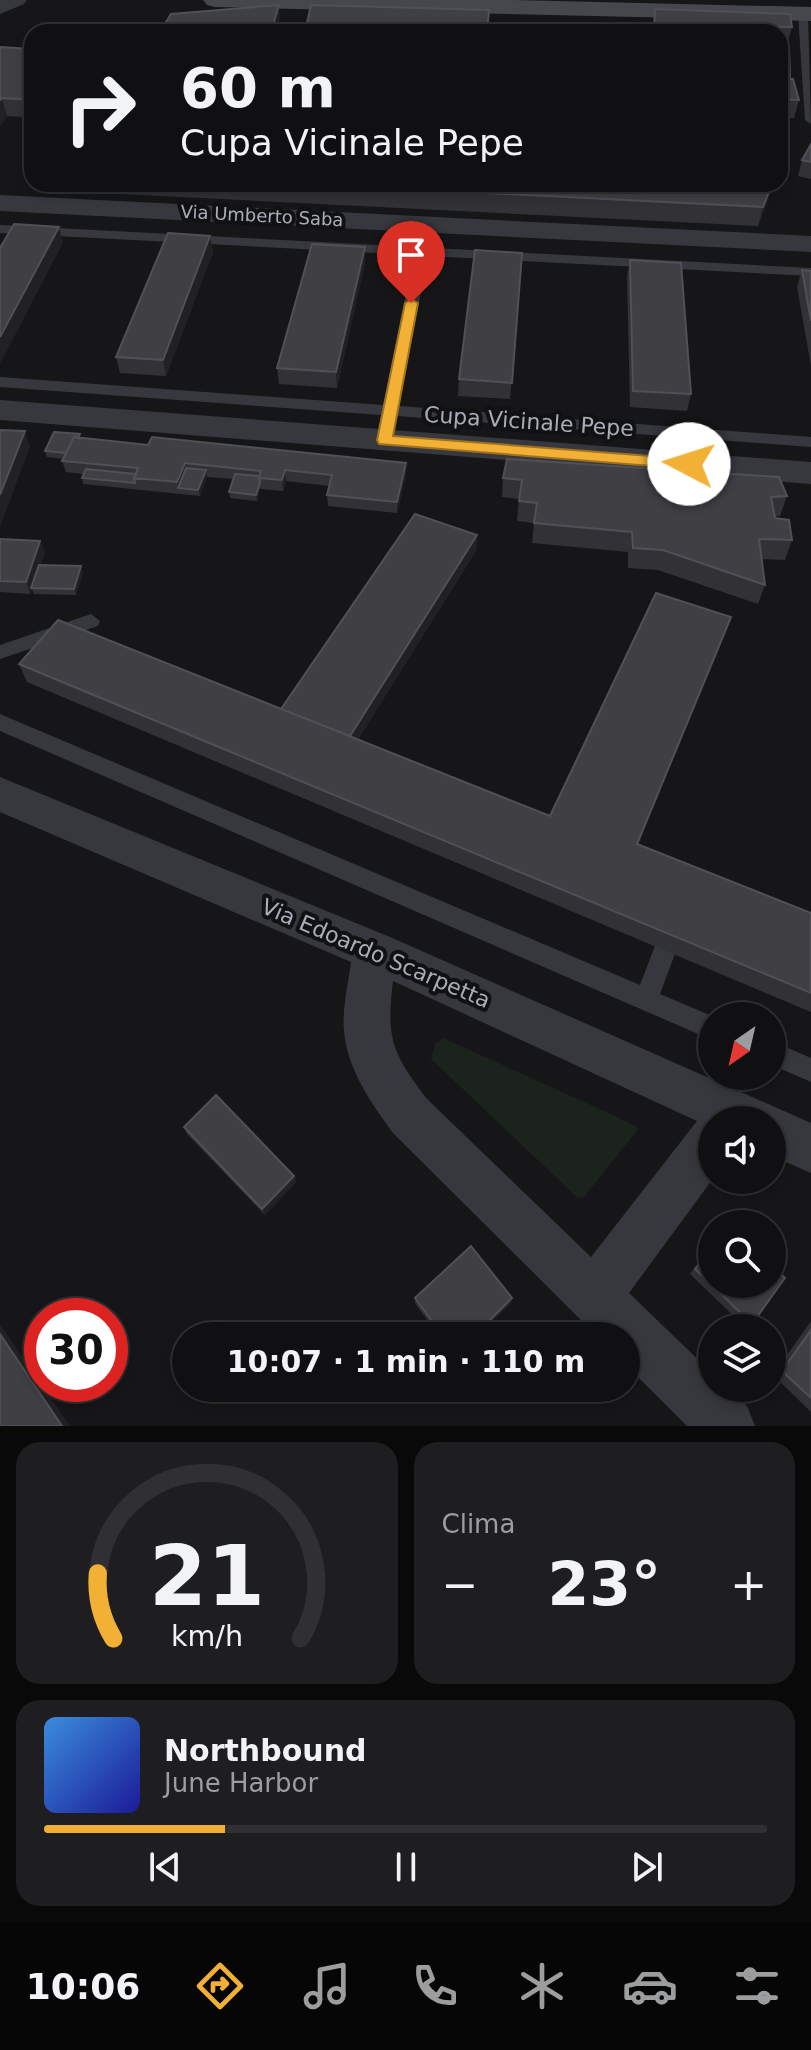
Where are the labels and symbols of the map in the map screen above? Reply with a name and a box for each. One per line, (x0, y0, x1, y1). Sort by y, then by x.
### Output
street label: Via Umberto Saba (180, 201, 344, 230)
pin (377, 221, 445, 303)
street label: Cupa Vicinale Pepe (423, 402, 635, 441)
position arrow (647, 422, 731, 506)
street label: Via Edoardo Scarpetta (258, 894, 494, 1013)
north arrow (698, 1002, 786, 1090)
speed limit sign: 30 (24, 1298, 128, 1402)

